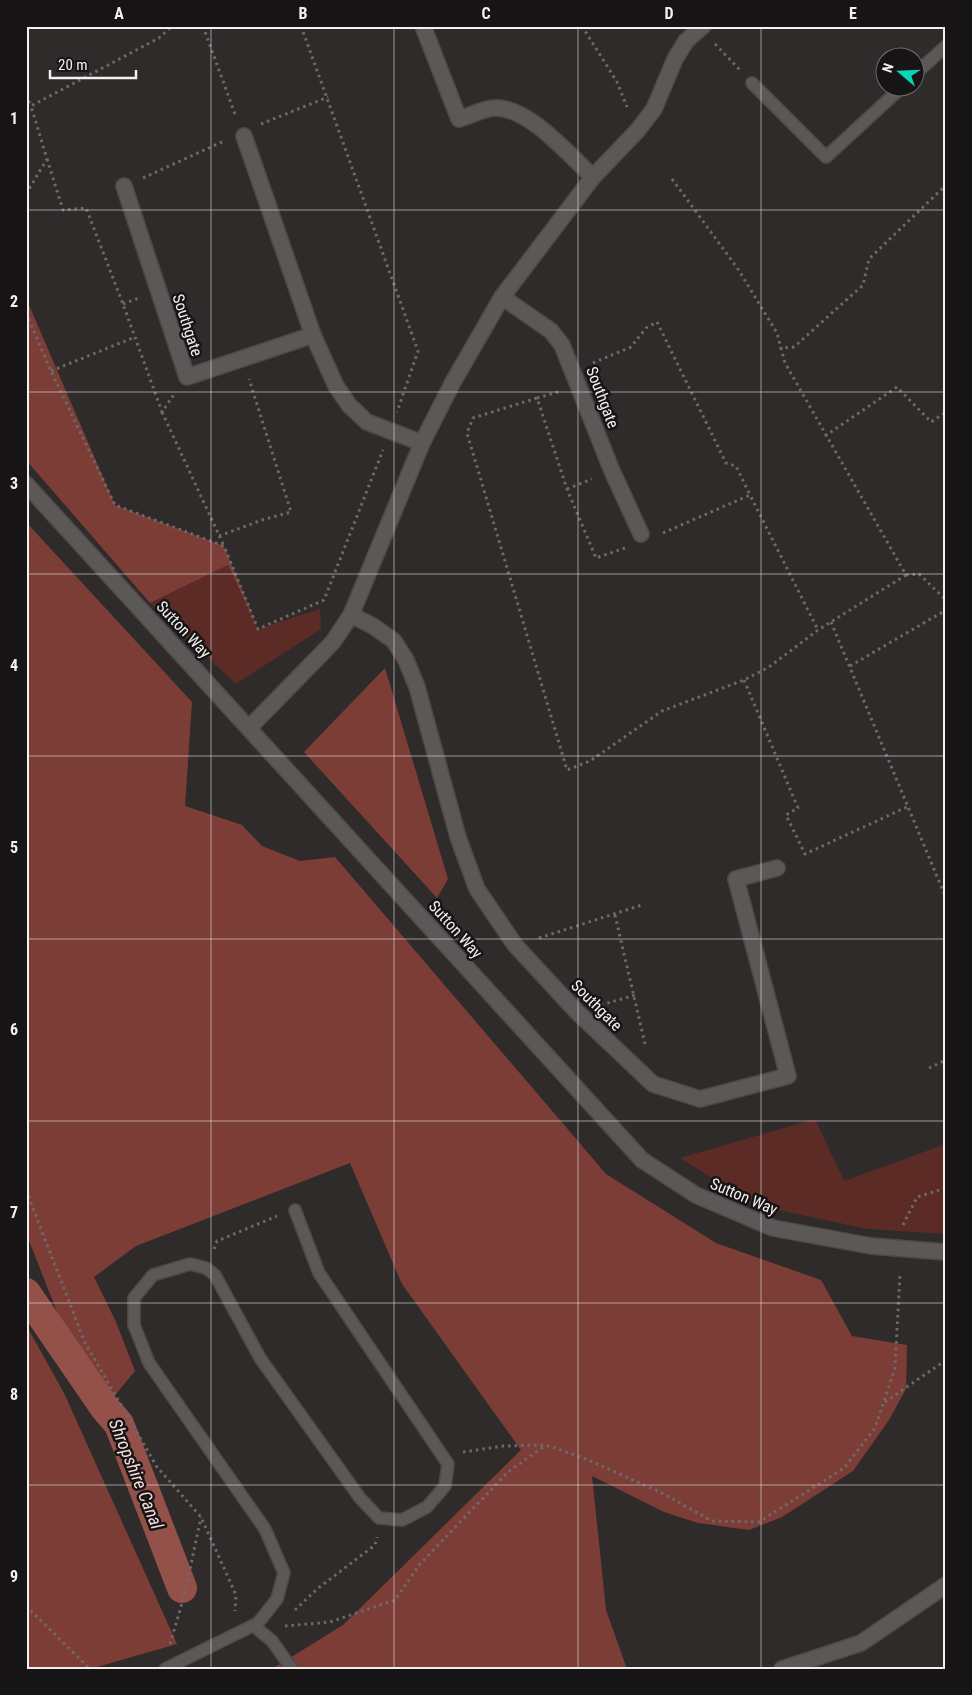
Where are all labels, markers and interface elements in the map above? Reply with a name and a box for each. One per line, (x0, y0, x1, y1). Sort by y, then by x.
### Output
text: A (114, 4, 124, 23)
text: B (299, 4, 308, 23)
text: C (481, 4, 491, 23)
text: D (664, 4, 674, 23)
text: E (849, 4, 857, 23)
scale bar (50, 48, 136, 80)
north arrow (874, 48, 924, 98)
text: 20 m (58, 56, 88, 74)
text: N (879, 61, 897, 74)
text: 1 (10, 109, 18, 128)
text: 2 (10, 292, 18, 311)
street label: Southgate (169, 292, 206, 359)
street label: Southgate (582, 364, 623, 431)
text: 3 (10, 474, 18, 493)
street label: Sutton Way (152, 597, 215, 662)
text: 4 (10, 656, 18, 675)
text: 5 (10, 838, 18, 857)
street label: Sutton Way (425, 897, 487, 962)
street label: Southgate (567, 976, 626, 1035)
text: 6 (10, 1020, 18, 1039)
street label: Sutton Way (707, 1174, 780, 1219)
text: 7 (10, 1203, 18, 1222)
text: 8 (10, 1385, 18, 1404)
water label: Shropshire Canal (105, 1416, 168, 1533)
text: 9 (10, 1567, 18, 1586)

